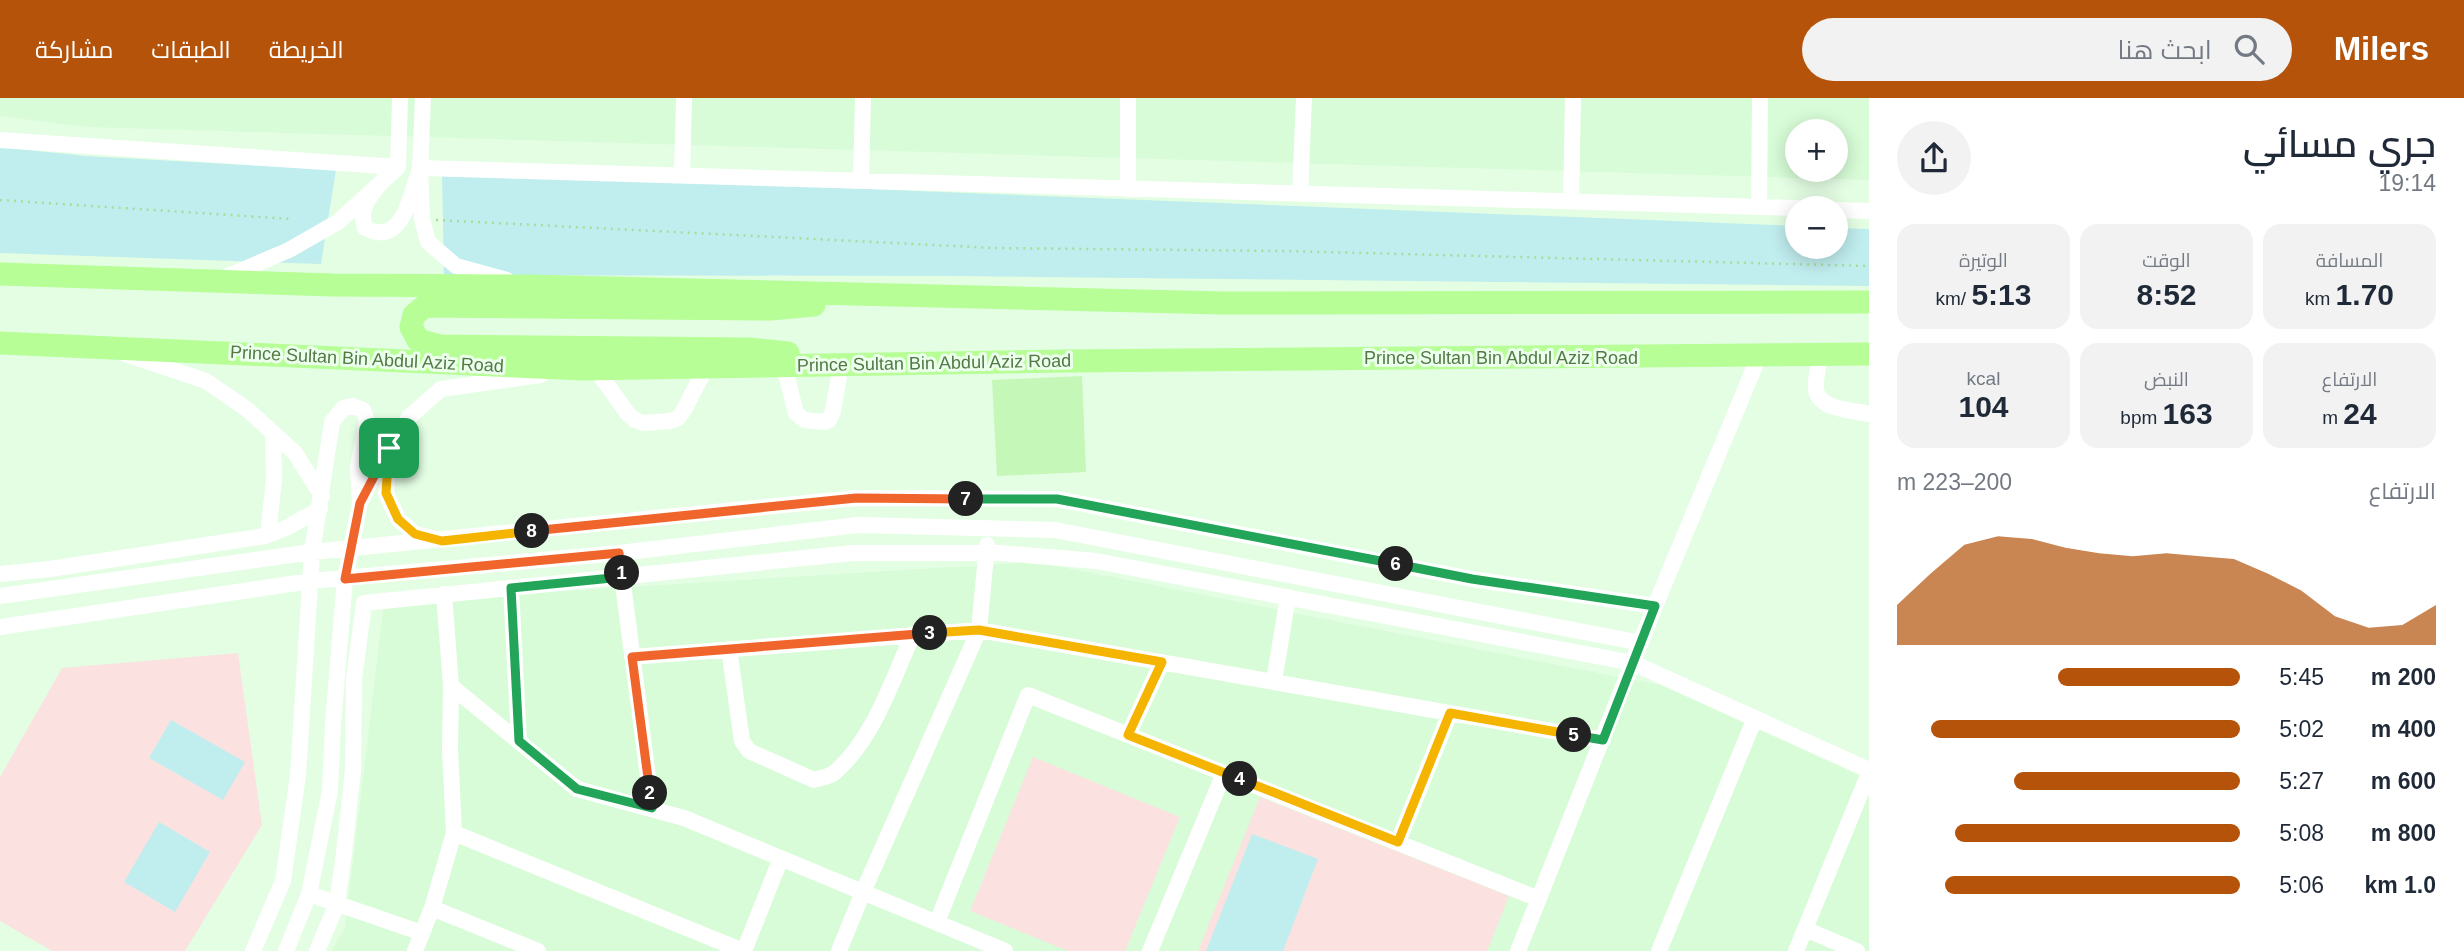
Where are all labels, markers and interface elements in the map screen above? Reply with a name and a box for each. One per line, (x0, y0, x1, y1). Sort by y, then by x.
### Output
search box (1802, 18, 2292, 81)
icon: search (2230, 30, 2268, 68)
text: Milers (2334, 30, 2429, 67)
text: ابحث هنا (2118, 35, 2212, 65)
text: مشاركة (35, 36, 113, 63)
text: الطبقات (151, 36, 231, 63)
text: الخريطة (269, 36, 344, 63)
map controls (1785, 119, 1848, 259)
button: + (1785, 119, 1848, 182)
button: share (1897, 121, 1971, 195)
text: جري مسائي (2243, 123, 2436, 165)
text: 19:14 (2378, 170, 2436, 196)
button: − (1785, 196, 1848, 259)
text: الوتيرة (1959, 250, 2008, 271)
text: الوقت (2142, 250, 2191, 271)
text: المسافة (2316, 250, 2383, 271)
text: 5:13 (1971, 278, 2031, 311)
text: 8:52 (2136, 278, 2197, 311)
text: 1.70 (2336, 278, 2394, 311)
text: /km (1936, 288, 1971, 309)
text: km (2305, 288, 2336, 309)
street label: Prince Sultan Bin Abdul Aziz Road (230, 342, 504, 376)
street label: Prince Sultan Bin Abdul Aziz Road (1364, 348, 1638, 368)
street label: Prince Sultan Bin Abdul Aziz Road (797, 351, 1071, 375)
text: kcal (1967, 368, 2000, 389)
text: النبض (2144, 369, 2189, 390)
text: الارتفاع (2322, 369, 2377, 390)
text: 104 (1958, 390, 2009, 423)
text: 163 (2163, 397, 2213, 430)
text: 24 (2343, 397, 2377, 430)
text: bpm (2120, 407, 2163, 428)
text: m (2322, 407, 2343, 428)
pin (359, 418, 419, 478)
icon: arrive (370, 429, 408, 467)
text: 200–223 m (1897, 469, 2012, 495)
text: الارتفاع (2369, 478, 2436, 504)
pin: 7 (948, 482, 984, 516)
text: 7 (960, 488, 971, 509)
pin: 8 (514, 514, 550, 548)
text: 8 (526, 520, 537, 541)
pin: 6 (1378, 546, 1414, 582)
text: 6 (1390, 553, 1401, 574)
pin: 1 (604, 556, 640, 590)
text: 1 (616, 562, 627, 583)
pin: 3 (912, 616, 948, 650)
text: 3 (924, 622, 935, 643)
text: 5:45 (2279, 664, 2324, 690)
text: 200 m (2371, 664, 2436, 690)
text: 5:02 (2279, 716, 2324, 742)
text: 400 m (2371, 716, 2436, 742)
pin: 5 (1556, 718, 1592, 752)
text: 5 (1568, 724, 1579, 745)
pin: 4 (1222, 762, 1258, 796)
text: 4 (1234, 768, 1245, 789)
text: 5:27 (2279, 768, 2324, 794)
text: 600 m (2371, 768, 2436, 794)
pin: 2 (632, 776, 668, 810)
text: 2 (644, 782, 655, 803)
text: 5:08 (2279, 820, 2324, 846)
text: 800 m (2371, 820, 2436, 846)
text: 5:06 (2279, 872, 2324, 898)
text: 1.0 km (2364, 872, 2436, 898)

